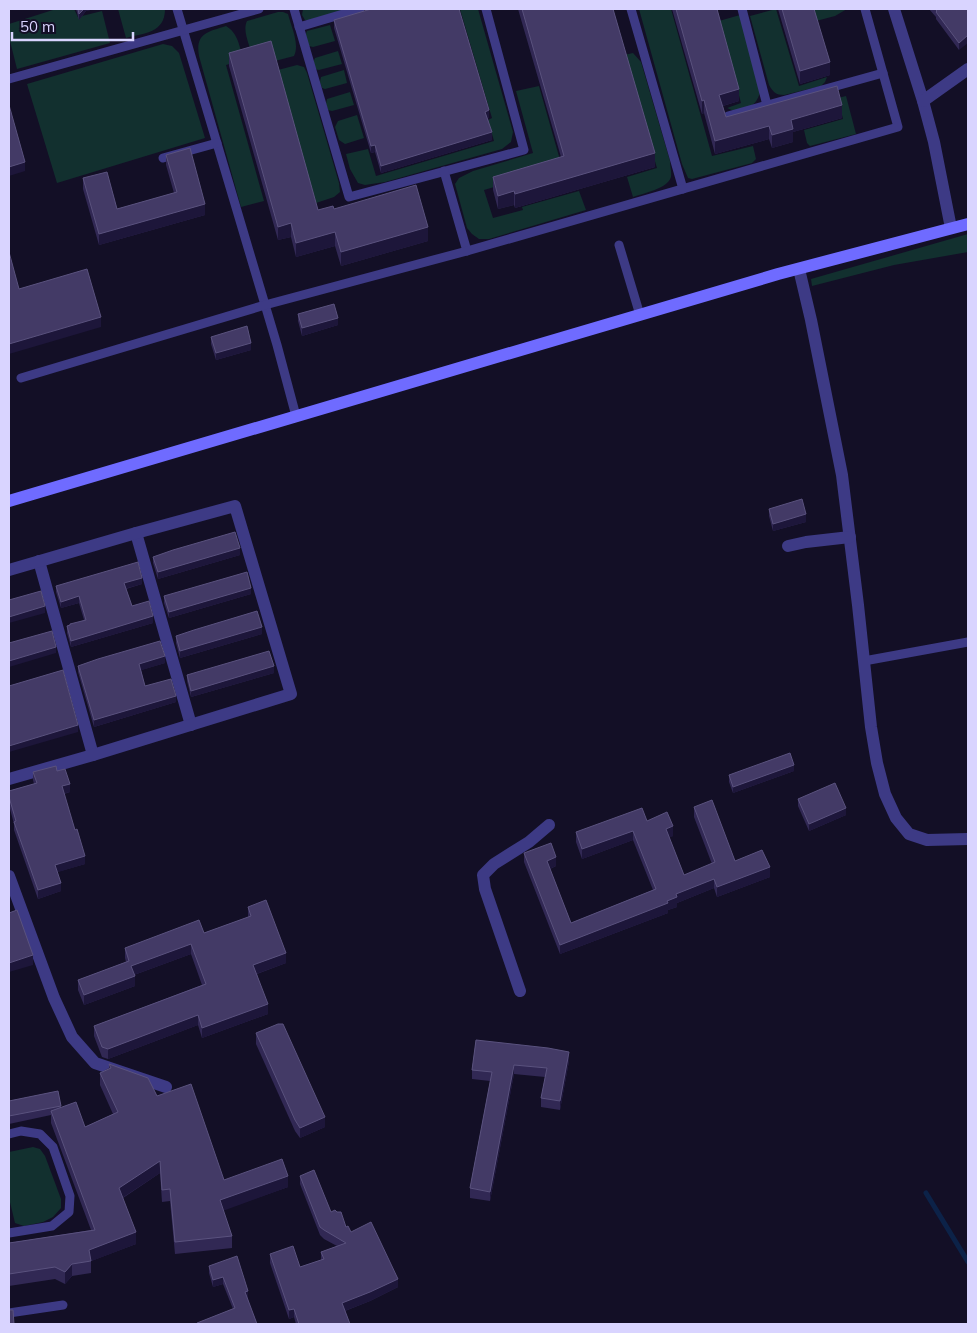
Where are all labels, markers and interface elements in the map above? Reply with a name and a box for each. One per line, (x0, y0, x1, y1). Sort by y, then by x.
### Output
scale bar (12, 10, 134, 42)
text: 50 m (20, 17, 55, 36)

